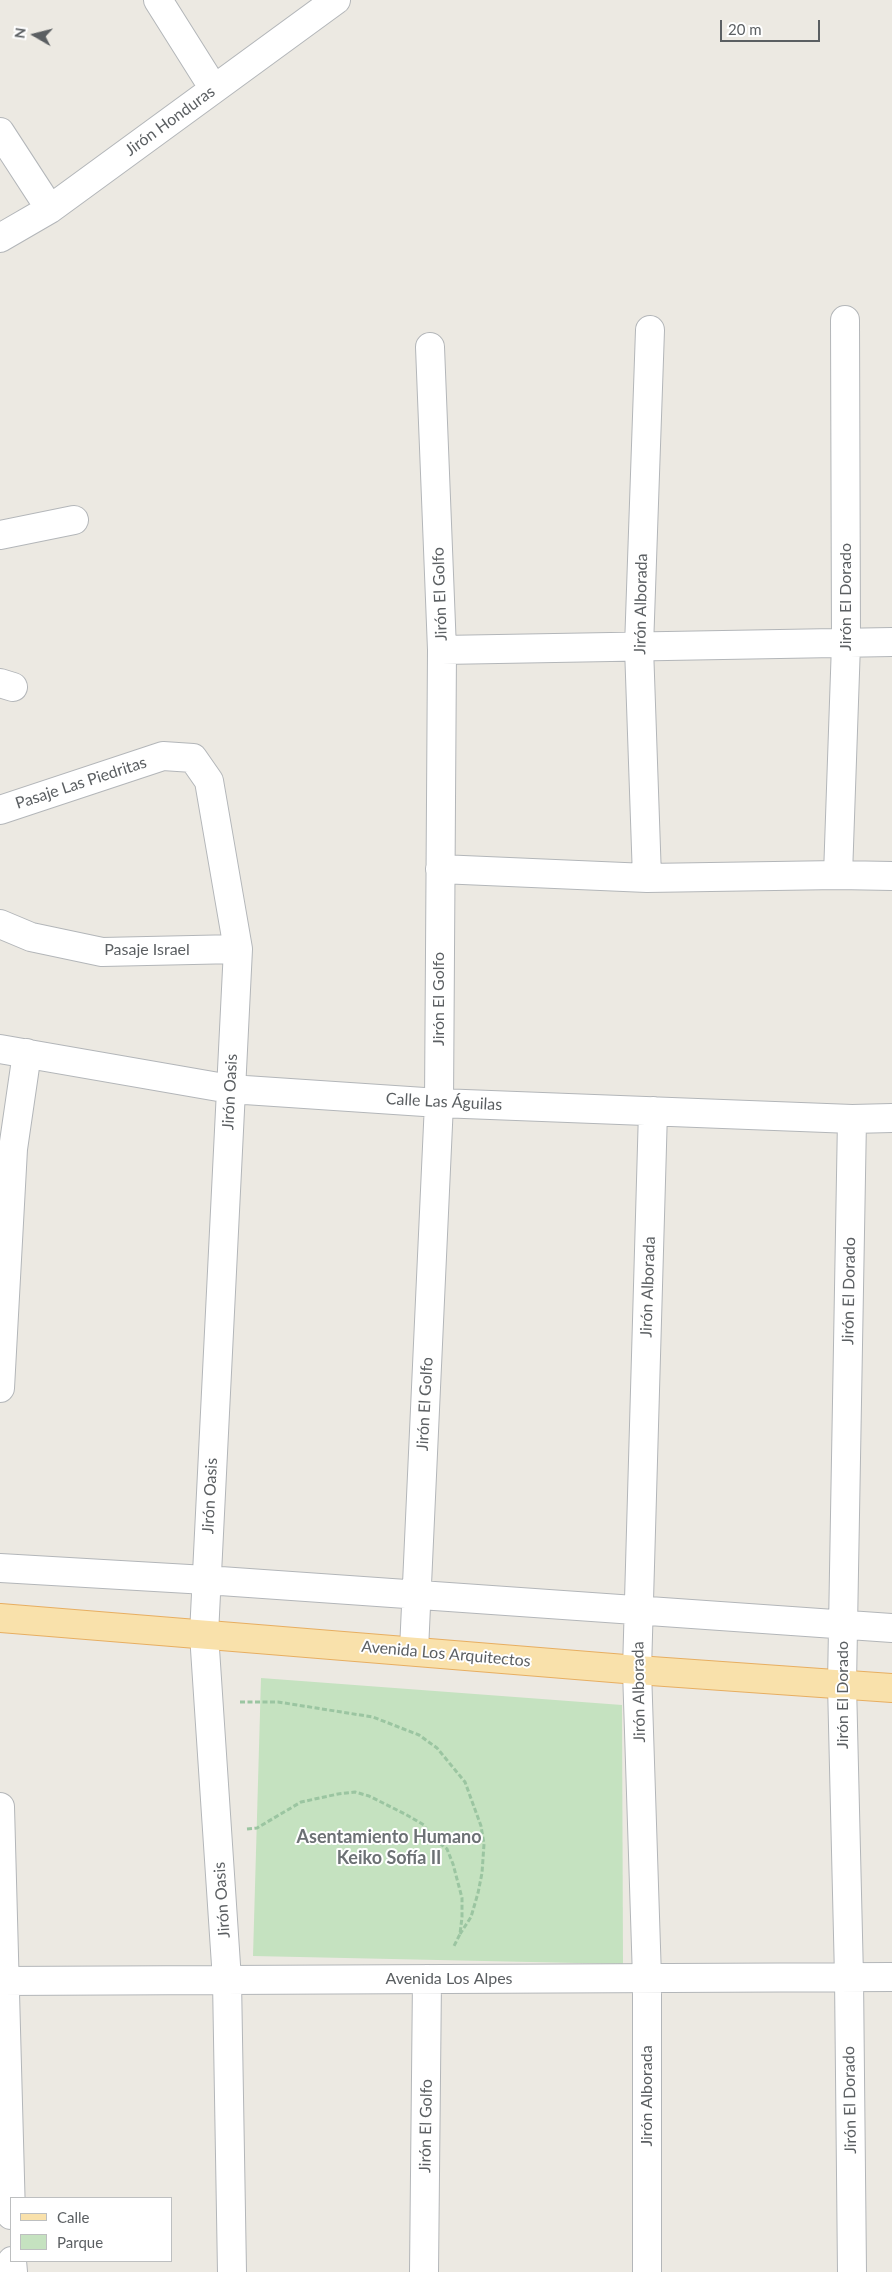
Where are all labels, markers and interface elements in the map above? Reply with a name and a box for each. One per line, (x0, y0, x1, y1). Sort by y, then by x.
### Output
north arrow (10, 10, 60, 60)
scale bar (722, 10, 822, 42)
text: 20 m (728, 20, 762, 38)
text: N (10, 26, 29, 39)
street label: Jirón Honduras (121, 82, 219, 160)
street label: Jirón El Dorado (836, 543, 856, 651)
street label: Jirón El Golfo (429, 547, 451, 641)
street label: Jirón Alborada (631, 553, 651, 655)
street label: Pasaje Las Piedritas (13, 753, 149, 813)
street label: Pasaje Israel (104, 940, 190, 960)
street label: Jirón El Golfo (429, 952, 449, 1046)
street label: Jirón Oasis (218, 1053, 242, 1131)
street label: Calle Las Águilas (385, 1089, 503, 1115)
street label: Jirón Alborada (637, 1236, 659, 1338)
street label: Jirón El Dorado (838, 1237, 860, 1345)
street label: Jirón El Golfo (413, 1357, 437, 1451)
street label: Jirón Oasis (198, 1457, 222, 1535)
street label: Avenida Los Arquitectos (361, 1637, 531, 1671)
street label: Jirón Alborada (629, 1641, 649, 1743)
street label: Jirón El Dorado (833, 1641, 853, 1749)
district label: Asentamiento Humano Keiko Sofía II (296, 1826, 482, 1868)
street label: Jirón Oasis (210, 1861, 234, 1939)
street label: Avenida Los Alpes (385, 1969, 513, 1989)
street label: Jirón Alborada (637, 2045, 657, 2147)
street label: Jirón El Dorado (839, 2046, 861, 2154)
street label: Jirón El Golfo (416, 2079, 436, 2173)
legend (10, 2197, 172, 2262)
text: Calle (57, 2208, 89, 2226)
text: Parque (57, 2233, 103, 2251)

